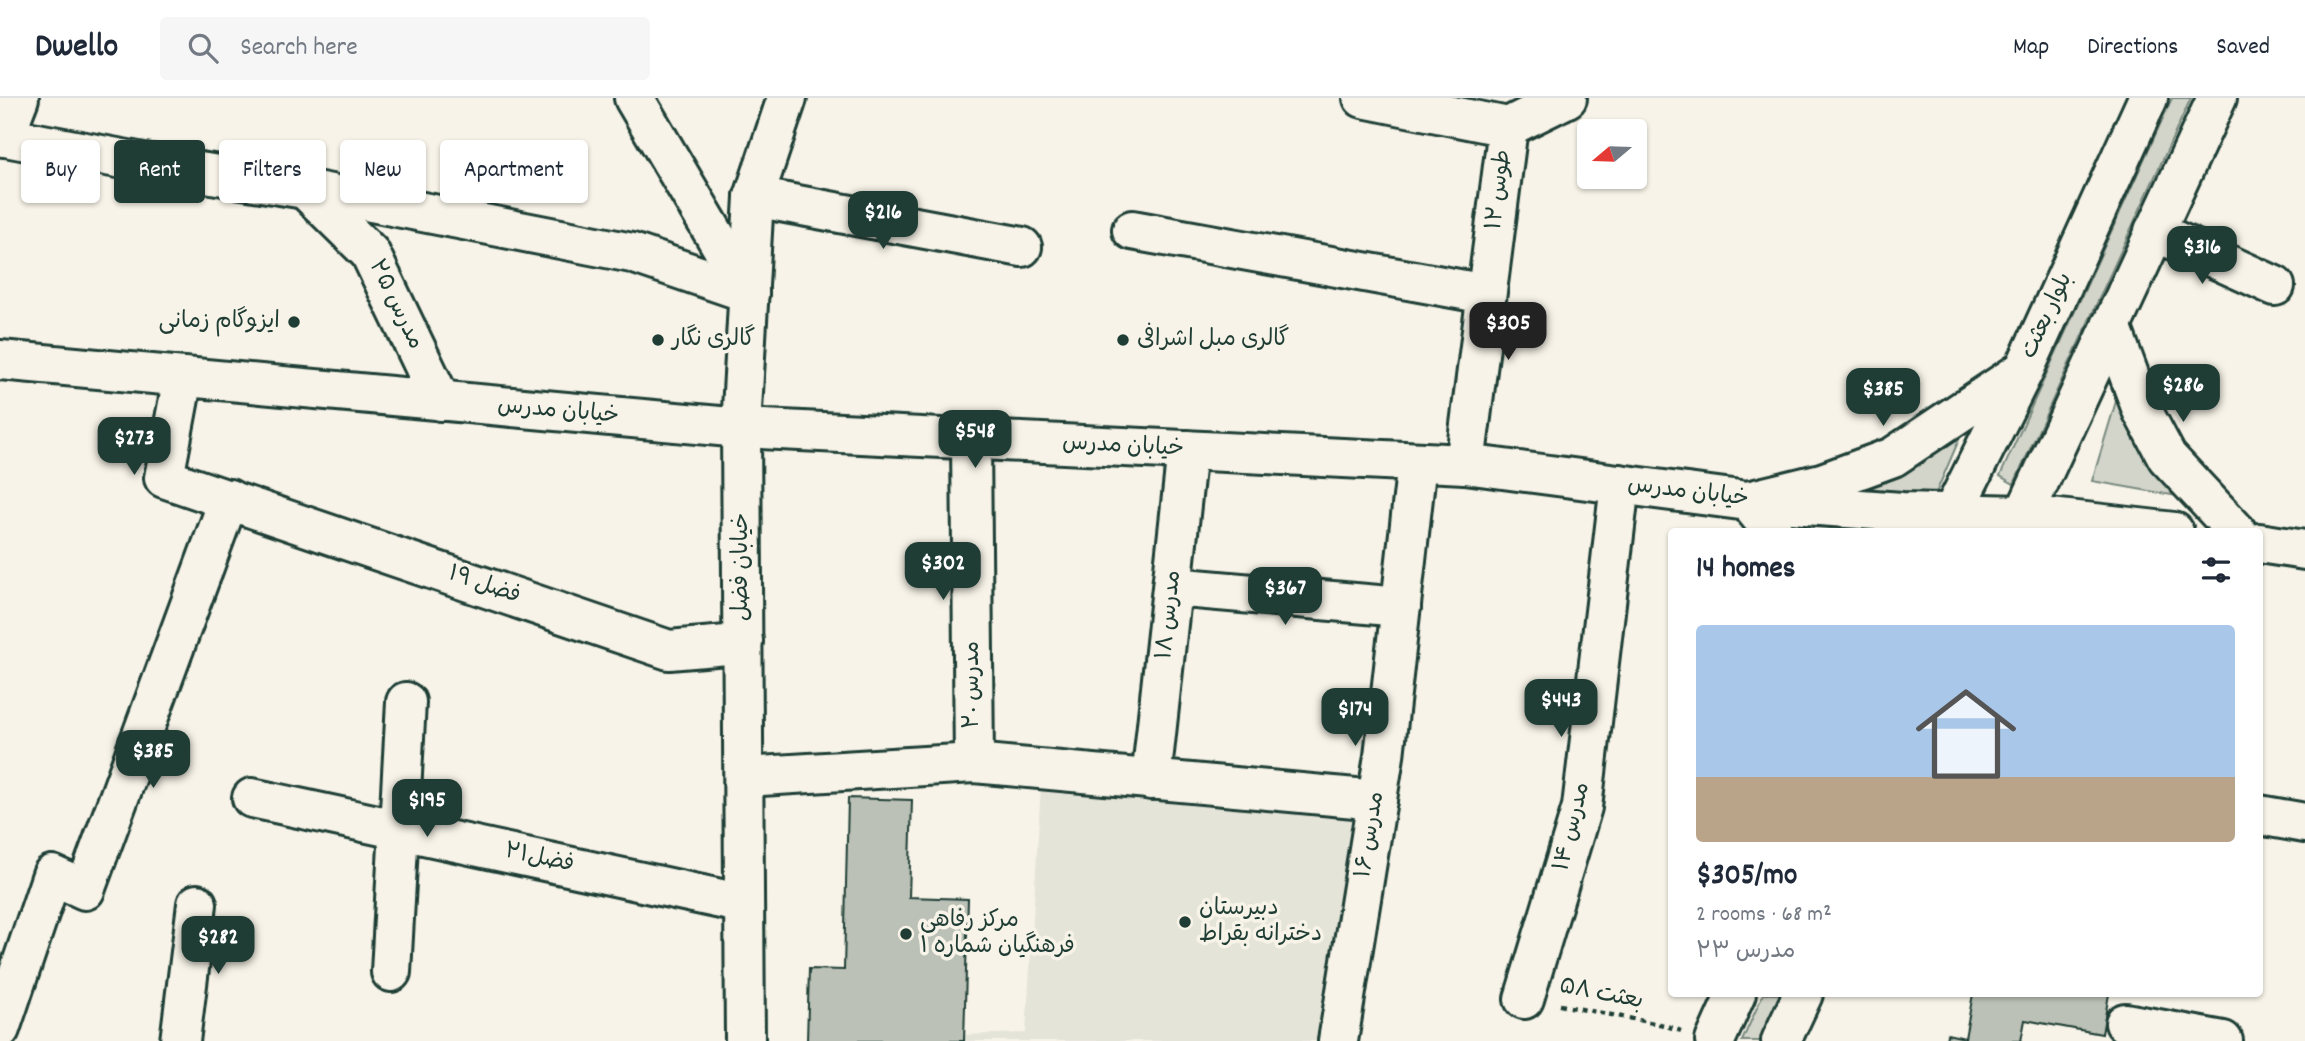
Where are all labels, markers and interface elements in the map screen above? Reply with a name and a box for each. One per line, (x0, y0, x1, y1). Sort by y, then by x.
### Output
search box (160, 17, 650, 80)
text: Dwello (35, 25, 118, 72)
icon: search (184, 29, 222, 67)
text: Search here (240, 30, 358, 67)
text: Map (2013, 31, 2049, 65)
text: Directions (2087, 31, 2178, 65)
text: Saved (2216, 31, 2270, 65)
north arrow (1577, 119, 1647, 189)
map controls (1577, 119, 1647, 189)
chip: Buy (21, 140, 100, 203)
chip: Rent (114, 140, 205, 203)
chip: Filters (219, 140, 326, 203)
chip: New (340, 140, 426, 203)
chip: Apartment (440, 140, 588, 203)
street label: طوس ۱۲ (1479, 148, 1521, 232)
pin: $216 (842, 192, 924, 251)
text: $216 (864, 197, 902, 230)
pin: $316 (2161, 226, 2243, 286)
text: $316 (2183, 232, 2221, 265)
street label: مدرس ۲۵ (359, 254, 431, 356)
street label: بلوار بعثت (2014, 267, 2082, 365)
pin: $305 (1467, 302, 1549, 362)
place label: ایزوگام زمانی (158, 306, 280, 339)
text: $305 (1485, 308, 1531, 341)
marker: ایزوگام زمانی (286, 314, 302, 330)
place label: گالری مبل اشرافی (1137, 322, 1290, 357)
place label: گالری نگار (670, 324, 755, 357)
marker: گالری نگار (650, 332, 666, 348)
marker: گالری مبل اشرافی (1115, 332, 1131, 348)
pin: $286 (2142, 364, 2224, 424)
pin: $385 (1842, 368, 1924, 428)
text: $286 (2162, 370, 2204, 403)
text: $385 (1862, 374, 1904, 407)
street label: خیابان مدرس (496, 390, 620, 434)
pin: $548 (934, 410, 1016, 470)
text: $548 (954, 416, 996, 449)
pin: $273 (93, 418, 175, 477)
text: $273 (114, 423, 154, 456)
street label: خیابان مدرس (1061, 427, 1185, 467)
street label: خیابان مدرس (1625, 469, 1751, 517)
street label: خیابان فضل (726, 513, 759, 621)
pin: $302 (902, 542, 984, 602)
text: $302 (921, 548, 965, 581)
text: 14 homes (1696, 549, 1795, 592)
icon: filters (2197, 551, 2235, 589)
street label: فضل ۱۹ (443, 558, 525, 614)
pin: $367 (1244, 568, 1326, 627)
street label: مدرس ۱۸ (1149, 569, 1191, 661)
text: $367 (1264, 573, 1306, 606)
street label: مدرس ۲۰ (957, 641, 990, 729)
icon: home (1903, 671, 2029, 797)
pin: $443 (1520, 680, 1602, 739)
text: $443 (1541, 685, 1581, 718)
pin: $174 (1314, 688, 1396, 748)
text: $174 (1337, 694, 1373, 727)
pin: $385 (112, 730, 194, 790)
text: $385 (132, 736, 174, 769)
street label: مدرس ۱۴ (1546, 779, 1600, 875)
pin: $195 (386, 780, 468, 839)
text: $195 (408, 785, 446, 818)
street label: مدرس ۱۶ (1348, 789, 1394, 881)
street label: فضل۲۱ (501, 836, 577, 882)
text: $305/mo (1696, 856, 1797, 899)
place label: دبیرستان دخترانه بقراط (1199, 893, 1322, 952)
text: 2 rooms · 68 m² (1696, 899, 1832, 932)
place label: مرکز رفاهی فرهنگیان شماره ۱ (920, 905, 1075, 964)
marker: دبیرستان دخترانه بقراط (1177, 914, 1193, 930)
pin: $282 (177, 916, 259, 976)
text: $282 (198, 922, 239, 955)
marker: مرکز رفاهی فرهنگیان شماره ۱ (898, 926, 914, 942)
text: مدرس ۲۳ (1696, 936, 1795, 969)
street label: بعثت ۵۸ (1556, 971, 1646, 1019)

